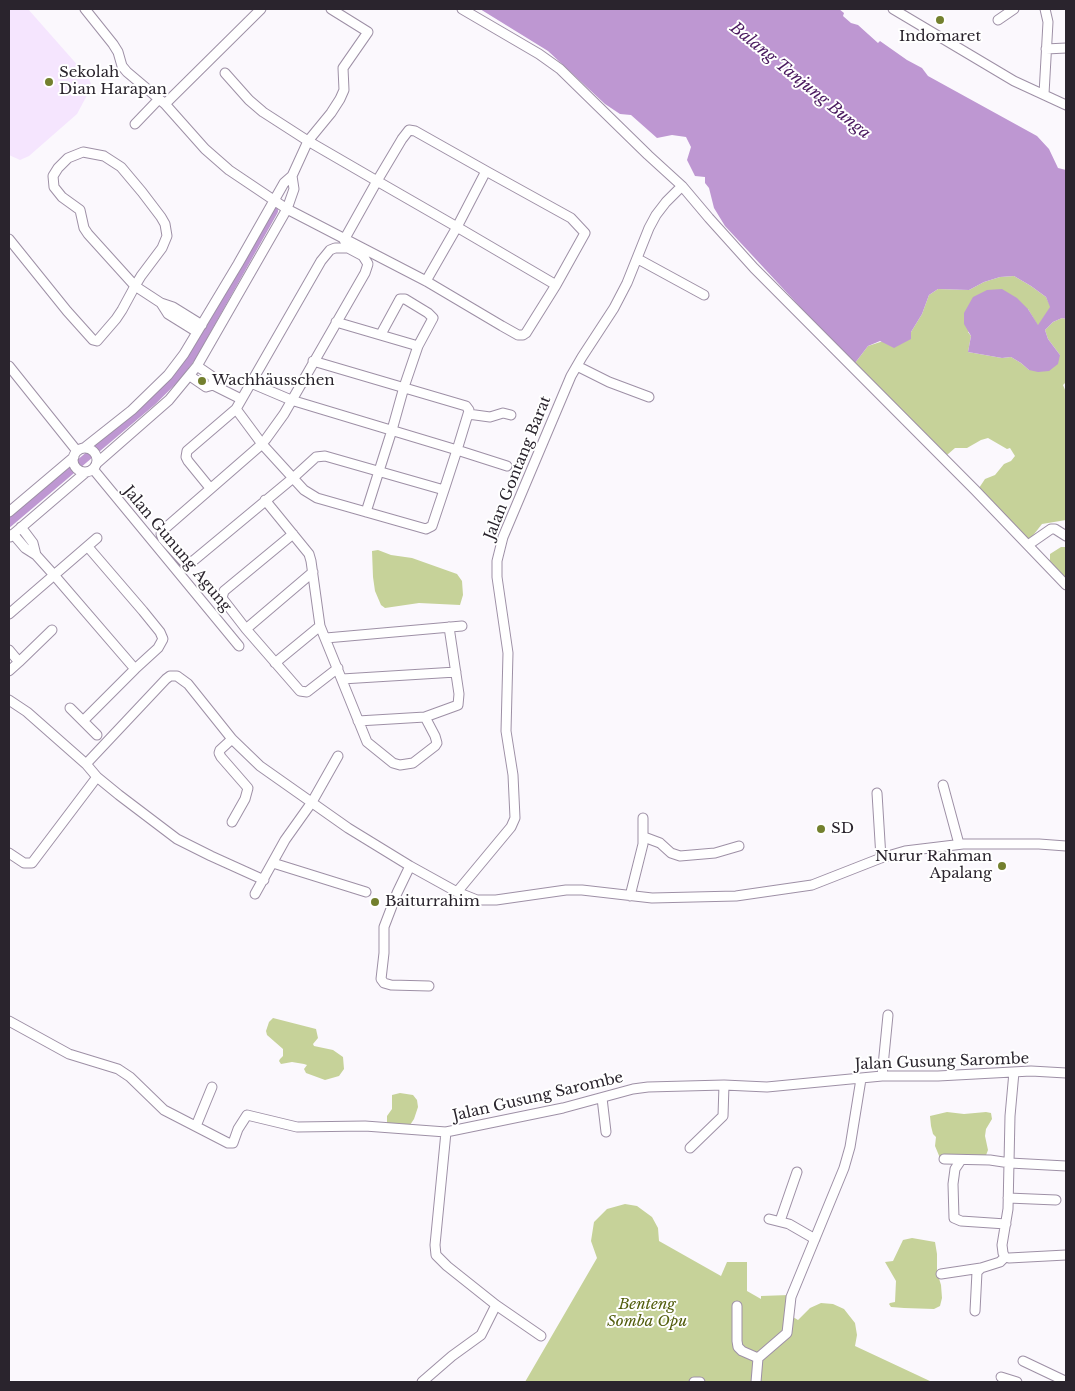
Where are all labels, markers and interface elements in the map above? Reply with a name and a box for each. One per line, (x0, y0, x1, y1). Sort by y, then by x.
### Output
marker: Indomaret (934, 14, 946, 26)
water label: Balang Tanjung Bunga (726, 19, 874, 143)
place label: Indomaret (899, 28, 981, 46)
place label: Sekolah Dian Harapan (59, 64, 167, 99)
marker: Sekolah Dian Harapan (43, 76, 55, 88)
place label: Wachhäusschen (212, 372, 335, 390)
marker: Wachhäusschen (196, 375, 208, 387)
street label: Jalan Gontang Barat (481, 394, 555, 542)
street label: Jalan Gunung Agung (119, 482, 235, 616)
place label: SD (831, 820, 854, 838)
marker: SD (815, 823, 827, 835)
place label: Nurur Rahman Apalang (875, 848, 992, 883)
marker: Nurur Rahman Apalang (996, 860, 1008, 872)
place label: Baiturrahim (385, 893, 480, 911)
marker: Baiturrahim (369, 896, 381, 908)
street label: Jalan Gusung Sarombe (855, 1050, 1029, 1074)
street label: Jalan Gusung Sarombe (451, 1069, 625, 1125)
park label: Benteng Somba Opu (607, 1296, 687, 1331)

